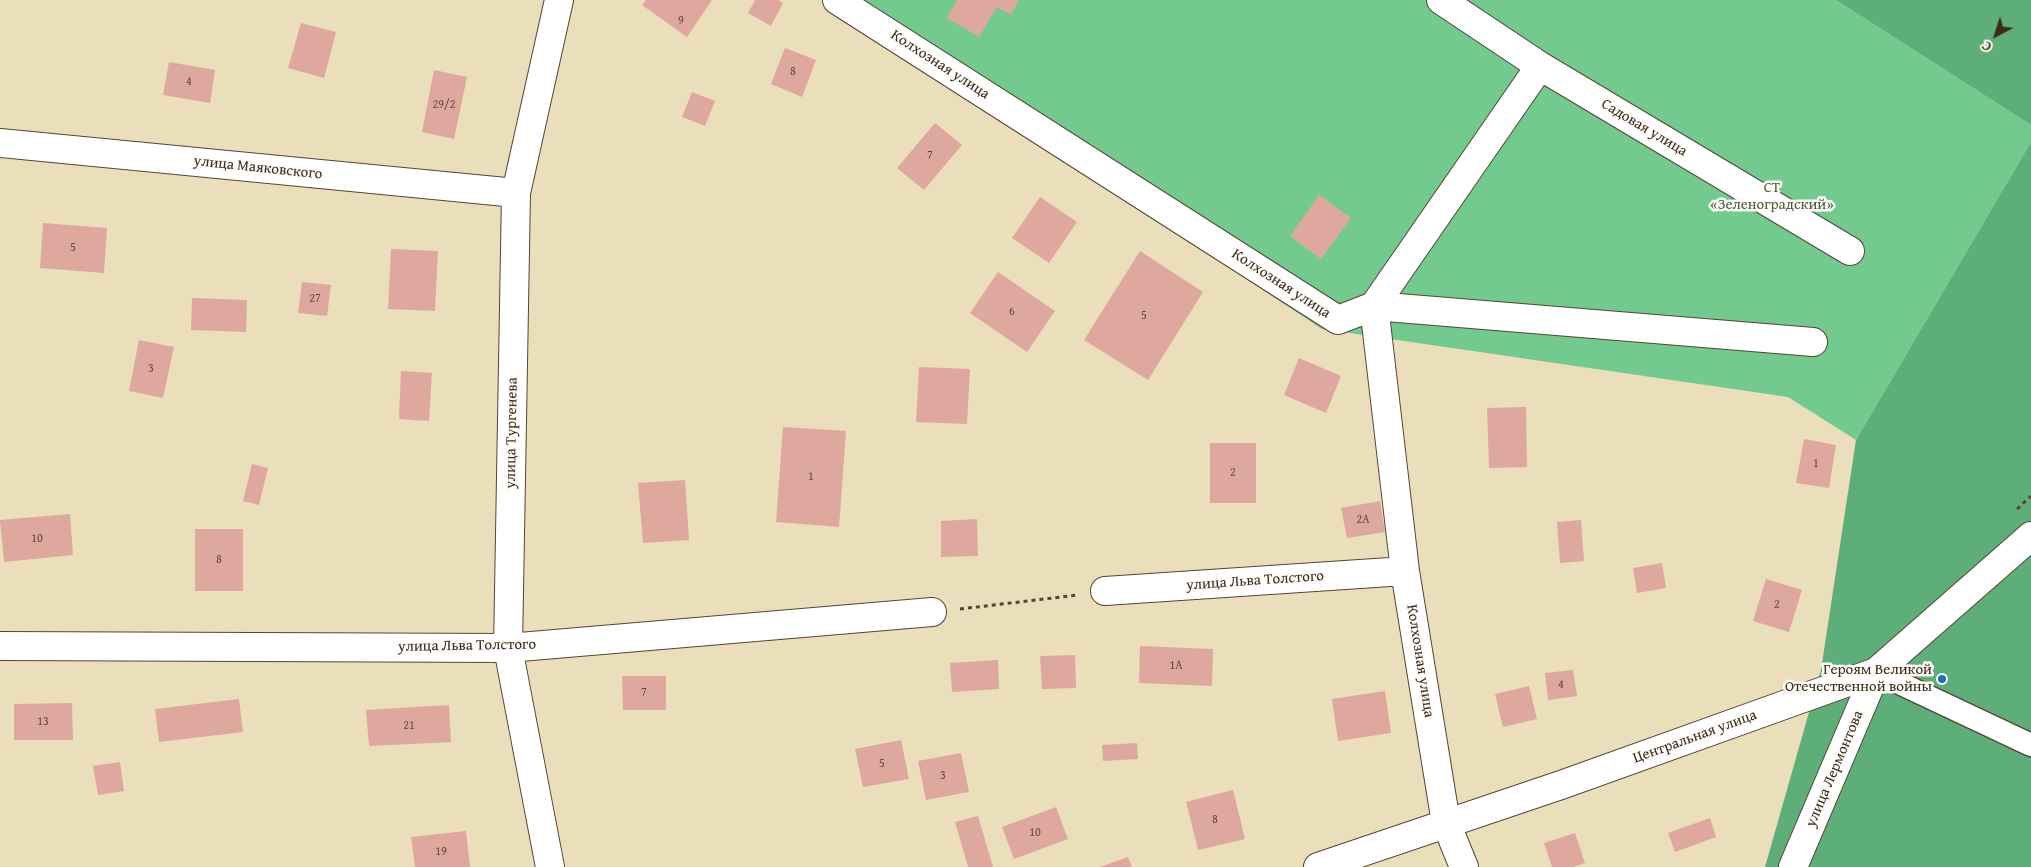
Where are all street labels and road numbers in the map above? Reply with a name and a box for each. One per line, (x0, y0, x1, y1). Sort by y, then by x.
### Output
street label: Колхозная улица (887, 26, 993, 104)
street label: Садовая улица (1598, 95, 1690, 161)
street label: улица Маяковского (193, 152, 323, 184)
street label: Колхозная улица (1228, 245, 1334, 323)
street label: улица Тургенева (502, 377, 522, 489)
street label: улица Льва Толстого (1186, 567, 1324, 595)
street label: Колхозная улица (1402, 603, 1438, 719)
street label: улица Льва Толстого (398, 636, 536, 656)
street label: Центральная улица (1631, 706, 1759, 768)
street label: улица Лермонтова (1802, 708, 1868, 830)

